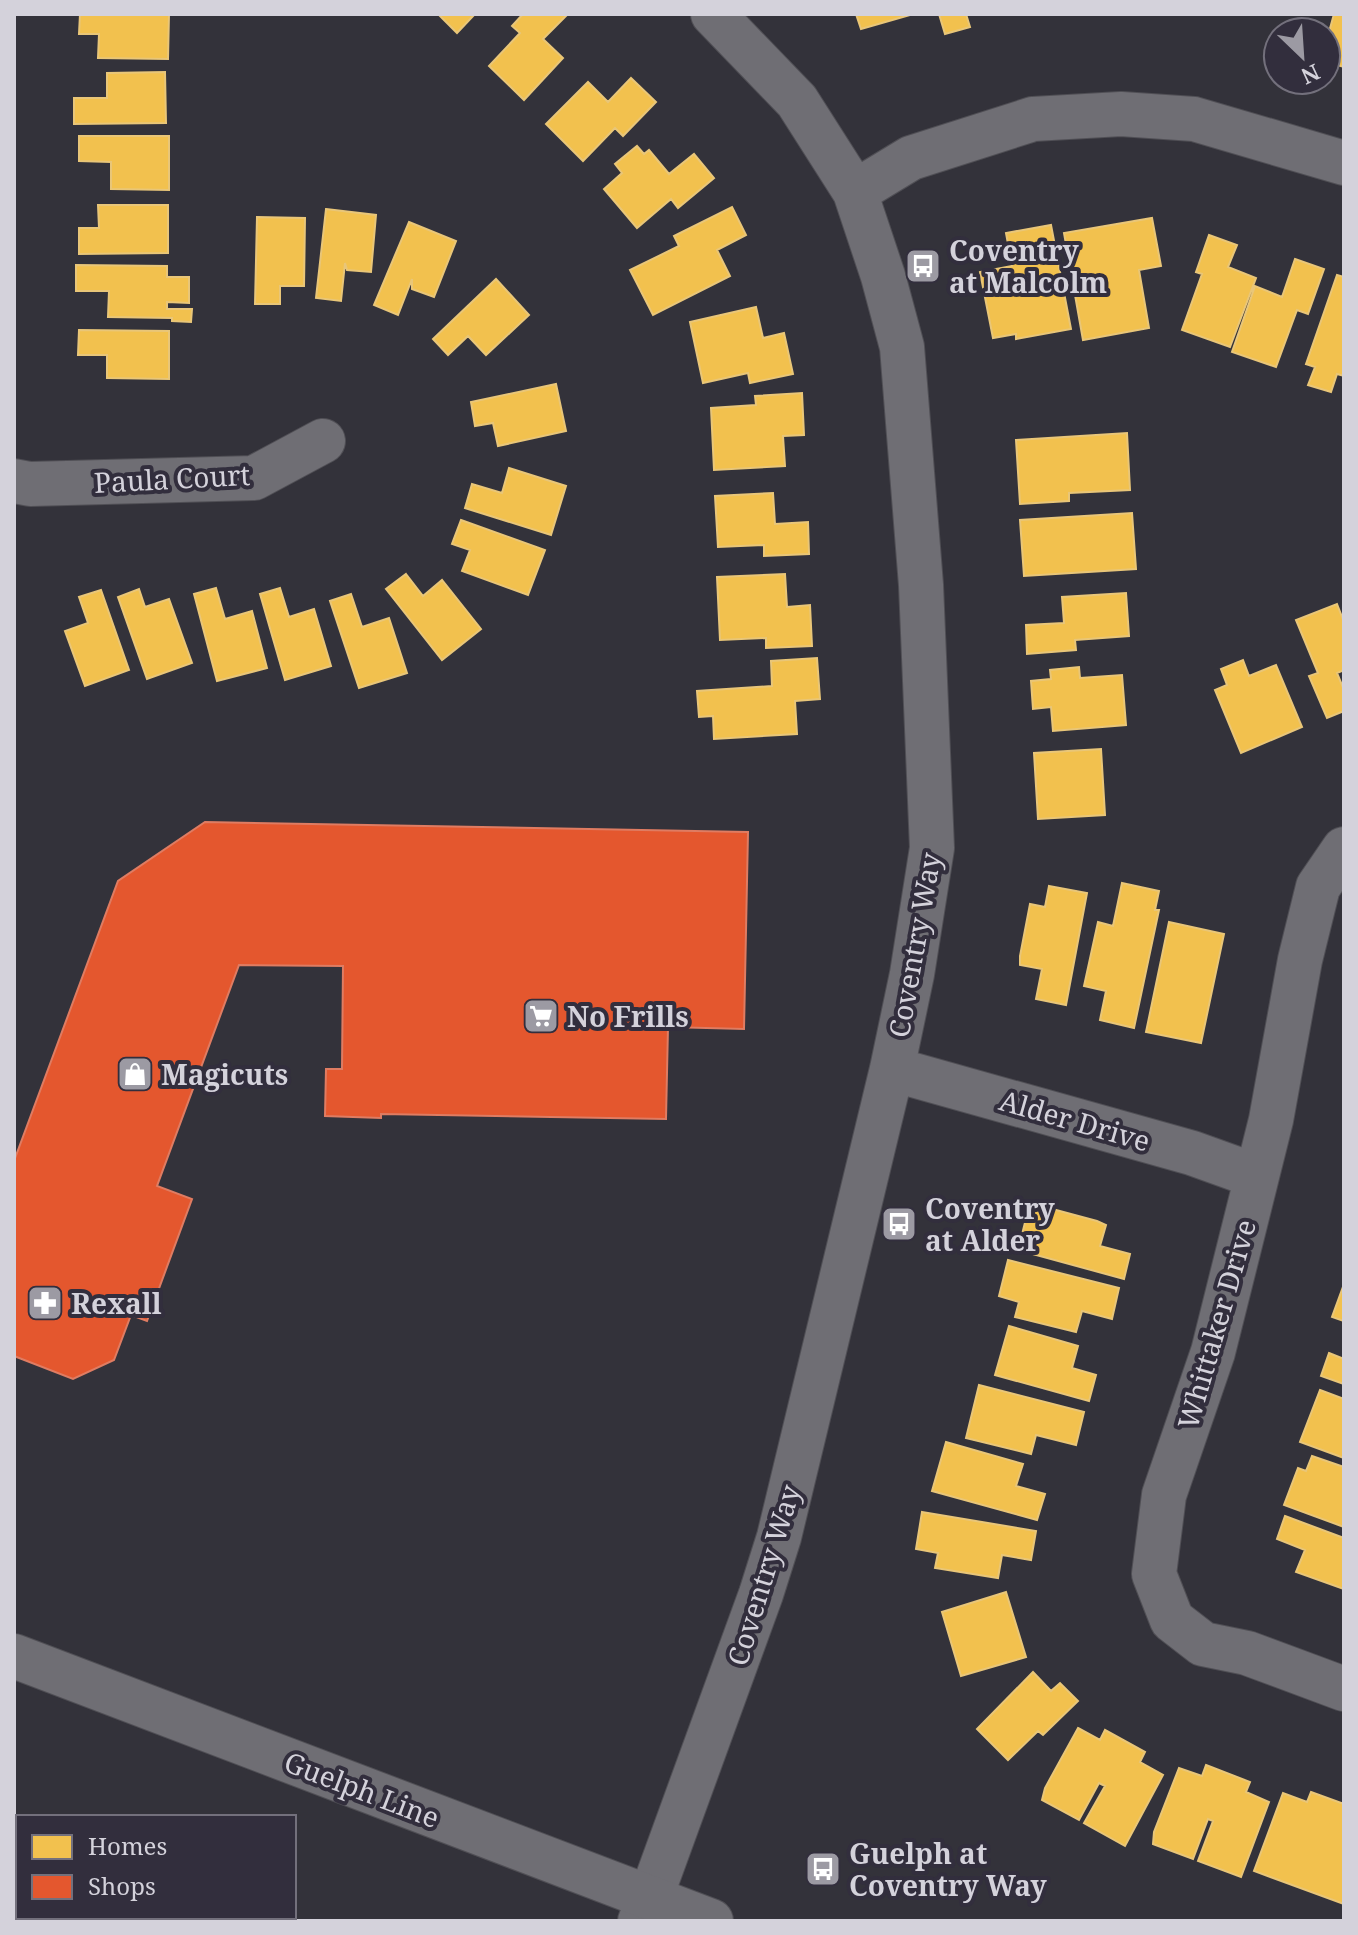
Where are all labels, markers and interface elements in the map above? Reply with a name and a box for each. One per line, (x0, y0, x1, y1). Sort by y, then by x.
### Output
north arrow (1262, 16, 1342, 96)
text: N (1297, 58, 1325, 92)
place label: Coventry at Malcolm (949, 231, 1107, 301)
bus stop icon: Coventry at Malcolm (904, 247, 942, 285)
street label: Paula Court (93, 455, 251, 501)
street label: Coventry Way (879, 849, 949, 1040)
supermarket icon: No Frills (522, 997, 560, 1035)
place label: No Frills (567, 997, 689, 1035)
shop icon: Magicuts (116, 1055, 154, 1093)
place label: Magicuts (161, 1055, 288, 1093)
street label: Alder Drive (995, 1080, 1155, 1160)
place label: Coventry at Alder (925, 1189, 1056, 1259)
bus stop icon: Coventry at Alder (880, 1205, 918, 1243)
street label: Whittaker Drive (1168, 1215, 1264, 1433)
pharmacy icon: Rexall (26, 1284, 64, 1322)
place label: Rexall (71, 1284, 162, 1322)
street label: Coventry Way (717, 1480, 809, 1670)
street label: Guelph Line (279, 1742, 445, 1836)
legend (16, 1815, 296, 1919)
text: Homes (88, 1829, 167, 1862)
place label: Guelph at Coventry Way (849, 1834, 1047, 1904)
bus stop icon: Guelph at Coventry Way (804, 1850, 842, 1888)
text: Shops (88, 1869, 156, 1902)

